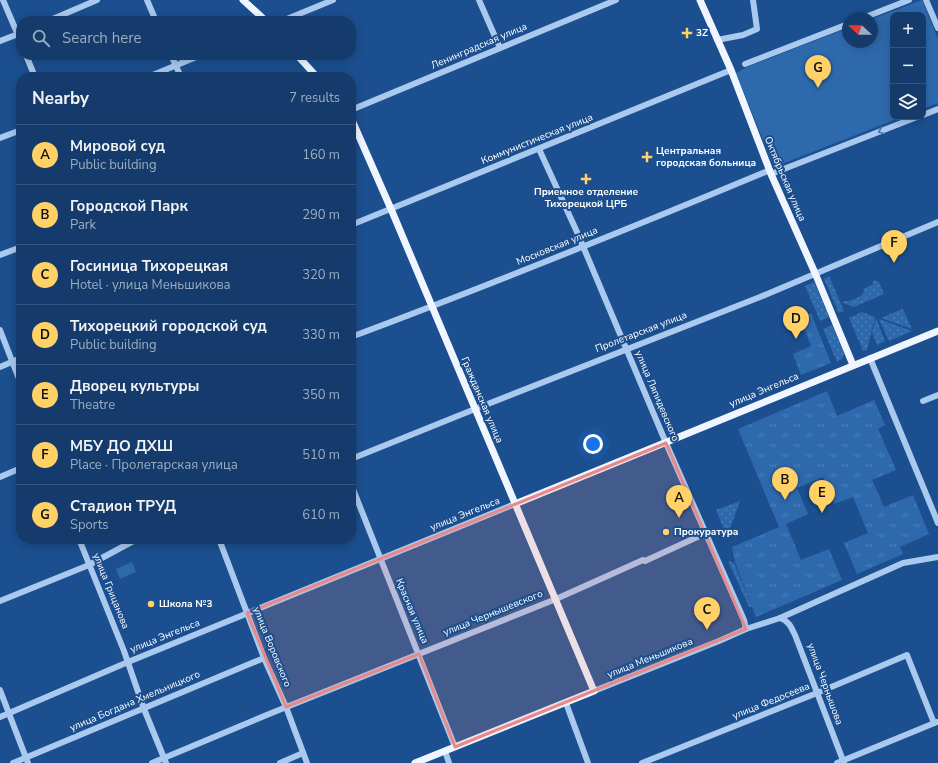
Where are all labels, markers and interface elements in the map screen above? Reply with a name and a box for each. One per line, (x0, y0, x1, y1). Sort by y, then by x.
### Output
north arrow (842, 12, 878, 48)
map controls (890, 12, 926, 120)
button: + (890, 12, 926, 48)
search box (16, 16, 356, 60)
street label: Ленинградская улица (429, 19, 529, 73)
place label: 3Z (696, 26, 708, 40)
icon: search (30, 27, 52, 49)
marker: 3Z (681, 27, 693, 39)
text: Search here (62, 28, 142, 48)
button: − (890, 48, 926, 84)
pin: G (805, 55, 831, 88)
button: layers (890, 84, 926, 120)
text: Nearby (32, 87, 89, 110)
text: 7 results (289, 89, 340, 107)
street label: Коммунистическая улица (479, 110, 595, 168)
one-way arrow (877, 127, 884, 135)
street label: Октябрьская улица (761, 134, 809, 224)
text: Мировой суд (70, 136, 165, 156)
place label: Центральная городская больница (656, 144, 756, 170)
text: A (40, 146, 50, 164)
text: 160 m (302, 146, 340, 164)
marker: Центральная городская больница (641, 151, 653, 163)
text: Public building (70, 156, 157, 174)
marker: Приемное отделение Тихорецкой ЦРБ (580, 173, 592, 185)
place label: Приемное отделение Тихорецкой ЦРБ (534, 185, 638, 211)
text: Городской Парк (70, 196, 188, 216)
text: B (41, 206, 49, 224)
text: 290 m (302, 206, 340, 224)
text: Park (70, 216, 96, 234)
street label: Московская улица (514, 223, 600, 269)
pin: F (881, 230, 907, 263)
text: Госиница Тихорецкая (70, 256, 228, 276)
text: C (41, 266, 49, 284)
text: 320 m (302, 266, 340, 284)
text: Hotel · улица Меньшикова (70, 276, 231, 294)
pin: D (783, 306, 809, 339)
street label: Пролетарская улица (593, 308, 689, 356)
text: Тихорецкий городской суд (70, 316, 267, 336)
text: D (40, 326, 50, 344)
text: 330 m (302, 326, 340, 344)
text: Public building (70, 336, 157, 354)
street label: улица Ляпидевского (632, 348, 683, 444)
street label: Гражданская улица (458, 355, 506, 445)
street label: улица Энгельса (727, 369, 801, 411)
text: Дворец культуры (70, 376, 199, 396)
text: E (41, 386, 49, 404)
text: 350 m (302, 386, 340, 404)
text: Theatre (70, 396, 115, 414)
your location (583, 434, 603, 454)
text: МБУ ДО ДХШ (70, 436, 173, 456)
text: F (41, 446, 49, 464)
text: 510 m (302, 446, 340, 464)
text: Place · Пролетарская улица (70, 456, 238, 474)
pin: B (772, 467, 798, 500)
pin: E (809, 480, 835, 513)
pin: A (666, 485, 692, 518)
street label: улица Энгельса (428, 494, 502, 534)
text: Стадион ТРУД (70, 496, 176, 516)
text: G (40, 506, 50, 524)
text: 610 m (302, 506, 340, 524)
text: Sports (70, 516, 109, 534)
place label: Прокуратура (674, 525, 738, 539)
marker: Прокуратура (661, 527, 671, 537)
street label: улица Грицанова (89, 551, 133, 631)
street label: Красная улица (392, 576, 432, 646)
street label: улица Чернышевского (441, 586, 545, 639)
place label: Школа №3 (159, 597, 212, 611)
pin: C (694, 597, 720, 630)
marker: Школа №3 (146, 599, 156, 609)
street label: улица Воровского (249, 605, 295, 690)
street label: улица Энгельса (128, 616, 202, 656)
street label: улица Меньшикова (605, 634, 695, 682)
street label: улица Чернышова (804, 641, 846, 727)
street label: улица Богдана Хмельницкого (68, 667, 203, 735)
street label: улица Федосеева (730, 679, 812, 723)

